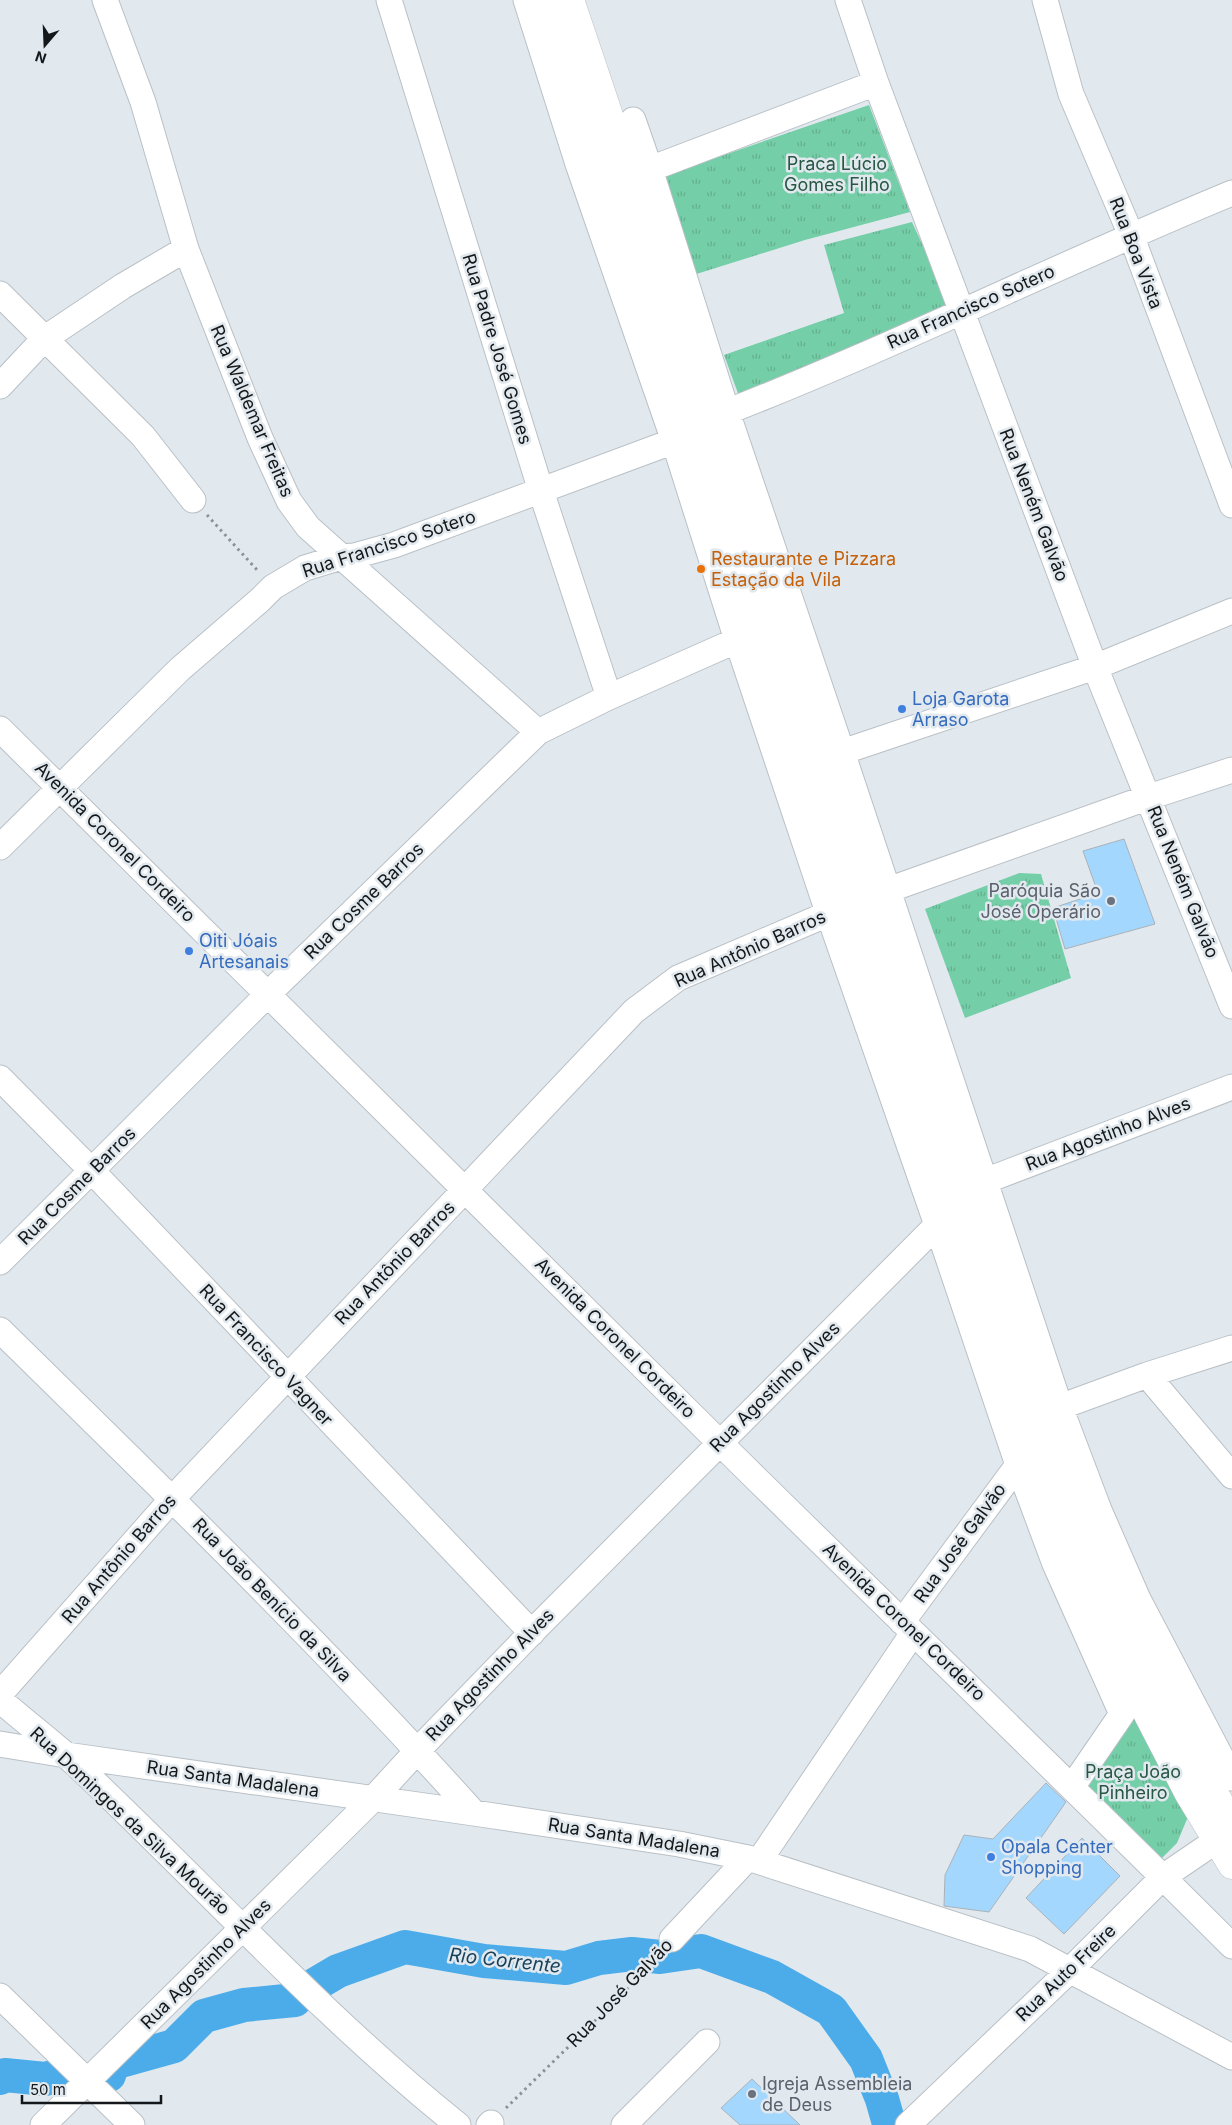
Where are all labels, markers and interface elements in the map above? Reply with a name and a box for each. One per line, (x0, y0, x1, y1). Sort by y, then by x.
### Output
north arrow (20, 20, 70, 70)
text: N (33, 48, 48, 68)
park label: Praca Lúcio Gomes Filho (784, 153, 890, 195)
street label: Rua Boa Vista (1106, 194, 1167, 312)
street label: Rua Padre José Gomes (458, 251, 536, 447)
street label: Rua Francisco Sotero (884, 260, 1058, 353)
street label: Rua Waldemar Freitas (207, 322, 298, 500)
street label: Rua Neném Galvão (996, 425, 1073, 584)
street label: Rua Francisco Sotero (299, 506, 478, 581)
place label: Restaurante e Pizzara Estação da Vila (711, 548, 896, 590)
marker: Restaurante e Pizzara Estação da Vila (695, 563, 707, 575)
place label: Loja Garota Arraso (912, 688, 1009, 730)
marker: Loja Garota Arraso (896, 703, 908, 715)
street label: Avenida Coronel Cordeiro (31, 757, 200, 926)
street label: Rua Neném Galvão (1143, 803, 1224, 961)
street label: Rua Cosme Barros (300, 838, 428, 963)
place label: Paróquia São José Operário (981, 880, 1101, 922)
marker: Paróquia São José Operário (1105, 895, 1117, 907)
street label: Rua Antônio Barros (671, 906, 829, 991)
place label: Oiti Jóais Artesanais (199, 930, 289, 972)
marker: Oiti Jóais Artesanais (183, 945, 195, 957)
street label: Rua Agostinho Alves (1022, 1092, 1193, 1175)
street label: Rua Cosme Barros (13, 1122, 140, 1249)
street label: Rua Antônio Barros (330, 1197, 459, 1329)
street label: Avenida Coronel Cordeiro (531, 1253, 700, 1422)
street label: Rua Francisco Vagner (195, 1280, 338, 1430)
street label: Rua Agostinho Alves (705, 1317, 844, 1456)
street label: Rua José Galvão (909, 1479, 1010, 1606)
street label: Rua Antônio Barros (57, 1490, 180, 1627)
street label: Rua João Benício da Silva (189, 1514, 356, 1686)
street label: Avenida Coronel Cordeiro (819, 1538, 990, 1705)
street label: Rua Agostinho Alves (421, 1604, 558, 1745)
street label: Rua Domingos da Silva Mourão (26, 1722, 235, 1919)
street label: Rua Santa Madalena (145, 1756, 321, 1801)
park label: Praça João Pinheiro (1085, 1761, 1181, 1803)
street label: Rua Santa Madalena (547, 1814, 722, 1861)
place label: Opala Center Shopping (1001, 1836, 1113, 1878)
marker: Opala Center Shopping (985, 1851, 997, 1863)
street label: Rua Agostinho Alves (136, 1894, 275, 2033)
street label: Rua Auto Freire (1011, 1920, 1120, 2025)
street label: Rua José Galvão (563, 1934, 677, 2051)
water label: Rio Corrente (448, 1943, 562, 1978)
scale bar (22, 2072, 161, 2104)
place label: Igreja Assembleia de Deus (762, 2073, 912, 2115)
text: 50 m (30, 2080, 66, 2099)
marker: Igreja Assembleia de Deus (746, 2088, 758, 2100)

